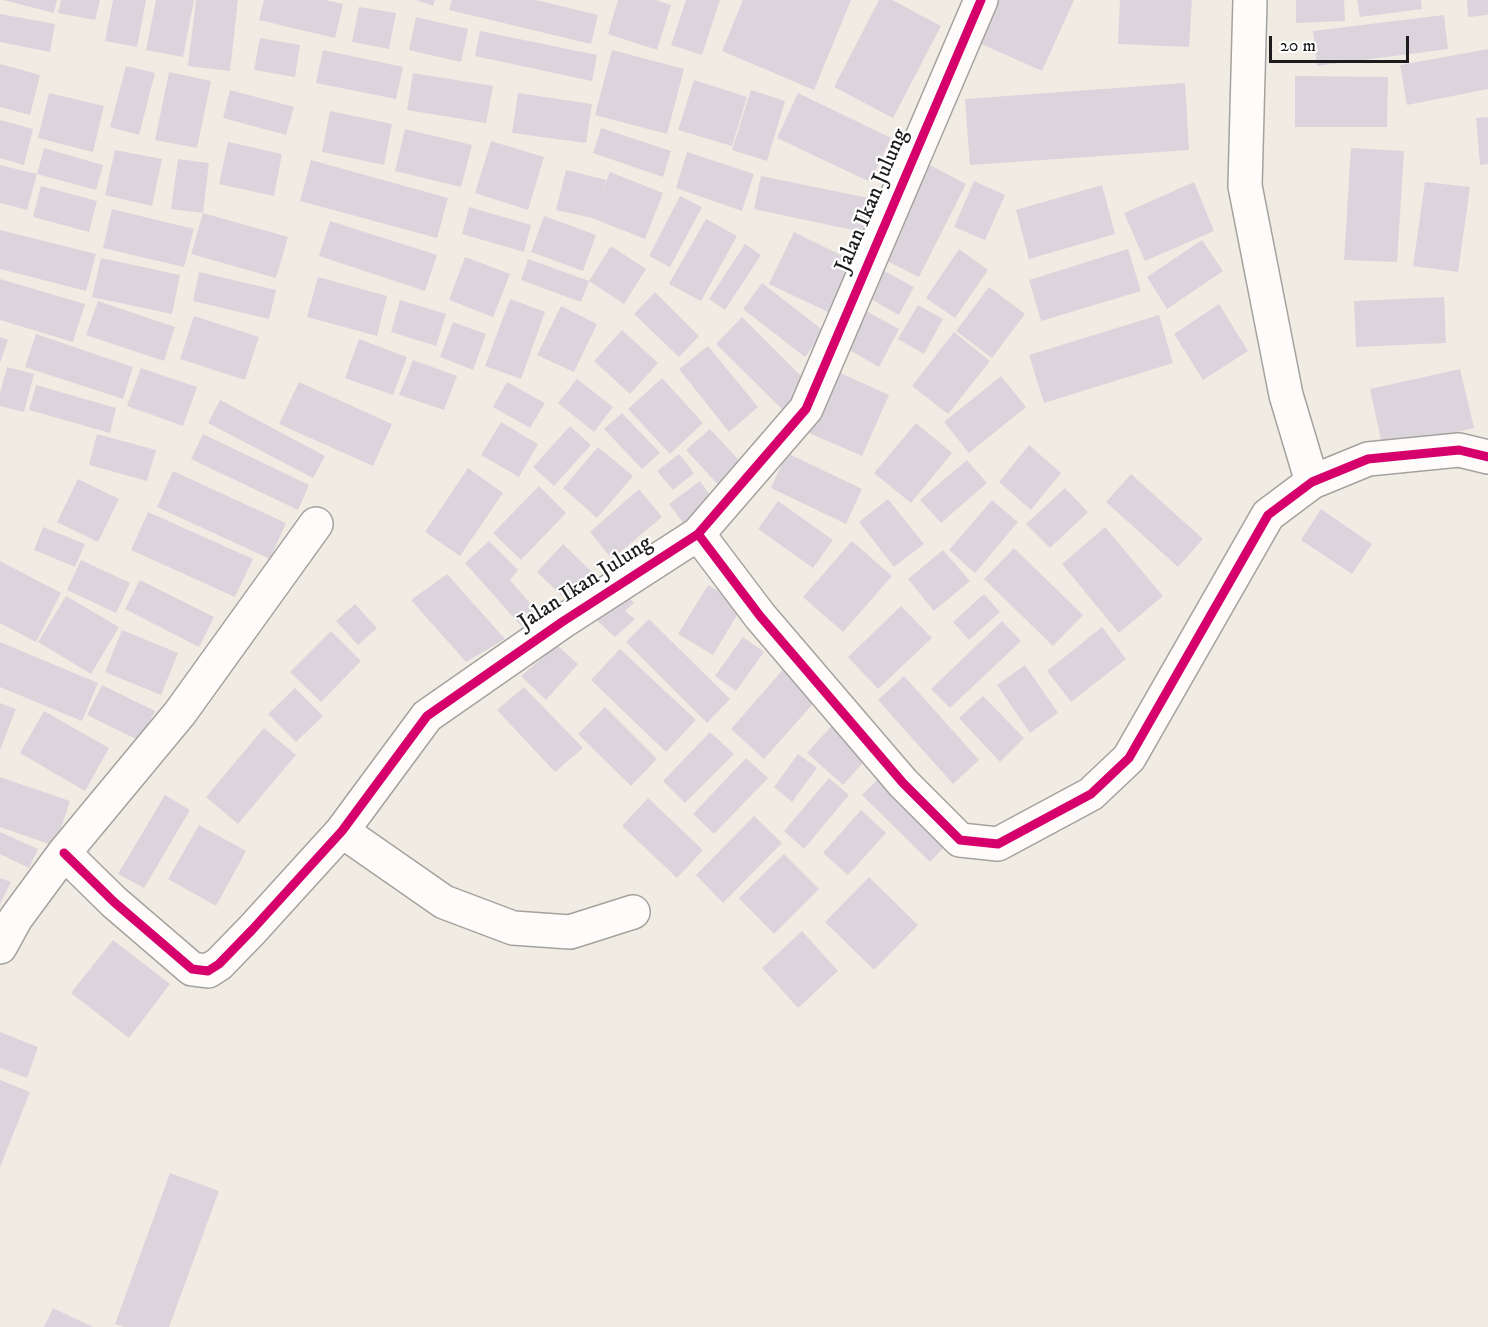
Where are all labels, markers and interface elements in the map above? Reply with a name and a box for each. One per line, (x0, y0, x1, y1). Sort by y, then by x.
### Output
scale bar (1272, 24, 1412, 62)
text: 20 m (1280, 35, 1316, 57)
street label: Jalan Ikan Julung (831, 125, 915, 277)
street label: Jalan Ikan Julung (514, 531, 658, 637)

